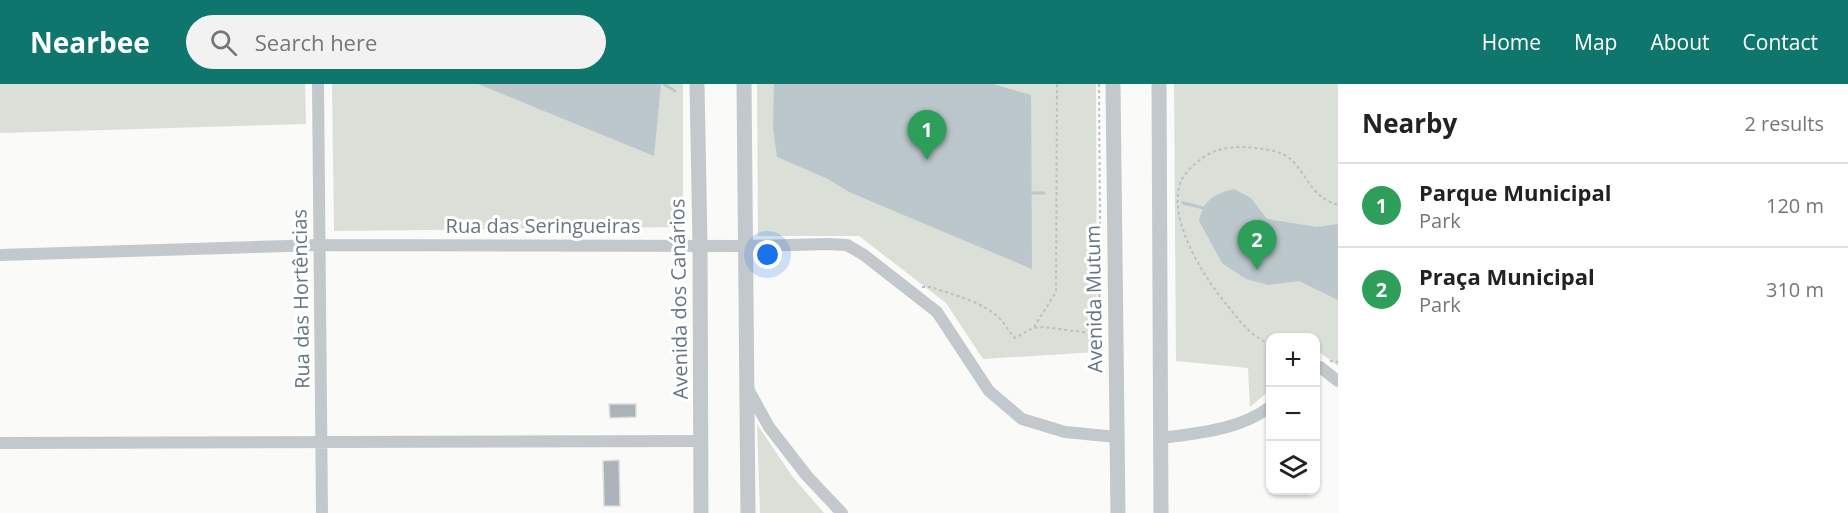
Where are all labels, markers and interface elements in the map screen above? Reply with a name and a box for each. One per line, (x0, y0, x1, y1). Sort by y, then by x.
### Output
search box (186, 15, 606, 69)
text: Nearbee (30, 23, 150, 61)
icon: search (207, 26, 240, 59)
text: Search here (255, 27, 377, 57)
text: Home (1482, 28, 1541, 56)
text: Map (1574, 28, 1617, 56)
text: About (1650, 28, 1710, 56)
text: Contact (1743, 28, 1818, 56)
text: Nearby (1362, 105, 1457, 141)
pin: 1 (908, 110, 946, 160)
text: 2 results (1744, 110, 1824, 137)
text: Parque Municipal (1419, 177, 1612, 207)
text: 1 (1376, 192, 1387, 219)
text: 120 m (1766, 192, 1824, 219)
street label: Avenida dos Canários (663, 198, 694, 400)
text: Park (1419, 207, 1461, 234)
street label: Rua das Hortências (285, 209, 316, 389)
street label: Rua das Seringueiras (446, 212, 640, 239)
pin: 2 (1238, 220, 1276, 270)
street label: Avenida Mutum (1079, 225, 1108, 373)
your location (753, 240, 782, 269)
text: Praça Municipal (1419, 261, 1595, 291)
text: 2 (1376, 276, 1387, 303)
text: 310 m (1766, 276, 1824, 303)
text: Park (1419, 291, 1461, 318)
map controls (1266, 333, 1320, 495)
button: + (1266, 333, 1320, 387)
button: − (1266, 387, 1320, 441)
button: layers (1266, 441, 1320, 495)

